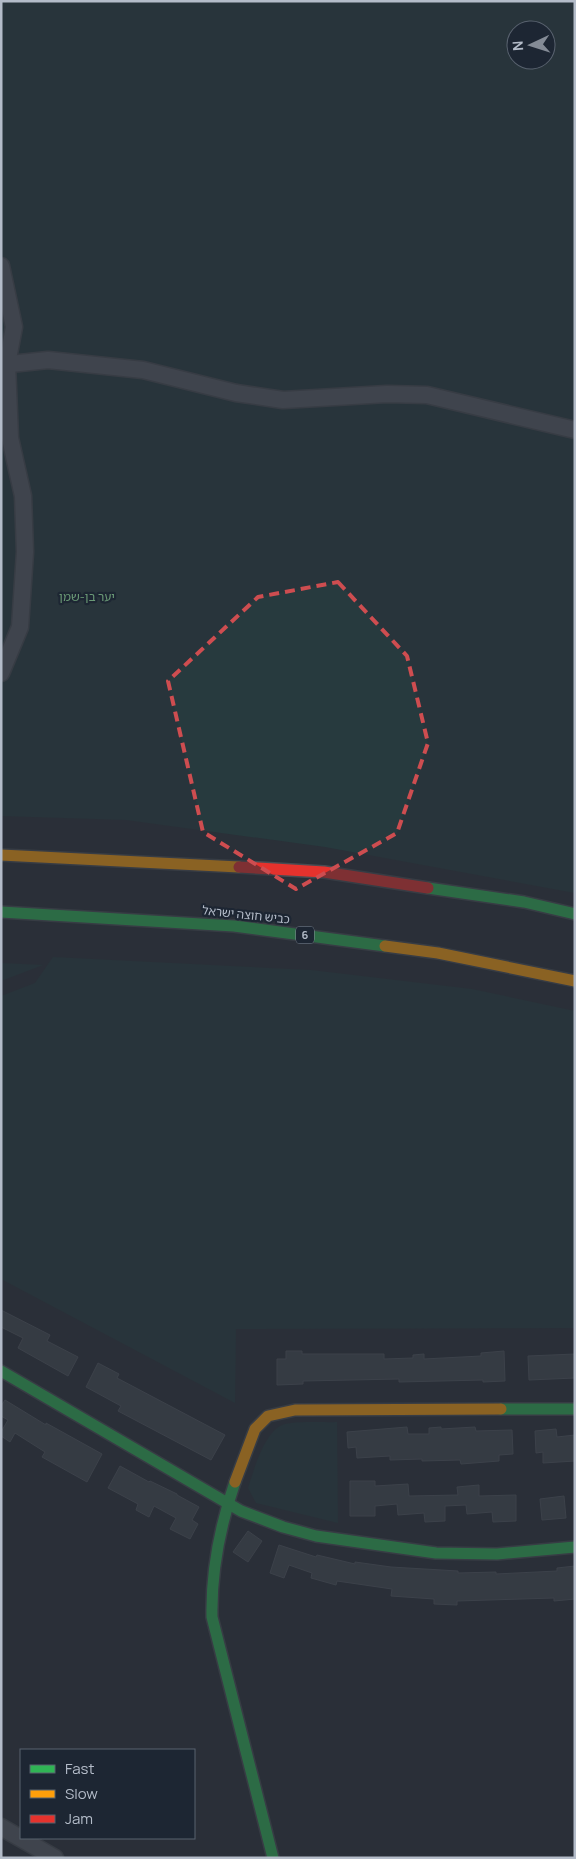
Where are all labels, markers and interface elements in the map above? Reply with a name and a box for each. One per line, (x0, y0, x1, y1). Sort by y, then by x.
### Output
north arrow (506, 20, 556, 70)
text: N (508, 40, 527, 52)
park label: יער בן-שמן (59, 588, 115, 605)
street label: כביש חוצה ישראל (201, 901, 291, 928)
road number: 6 (296, 926, 314, 944)
legend (20, 1749, 195, 1839)
text: Fast (65, 1758, 94, 1779)
text: Slow (65, 1783, 98, 1804)
text: Jam (65, 1808, 93, 1829)

